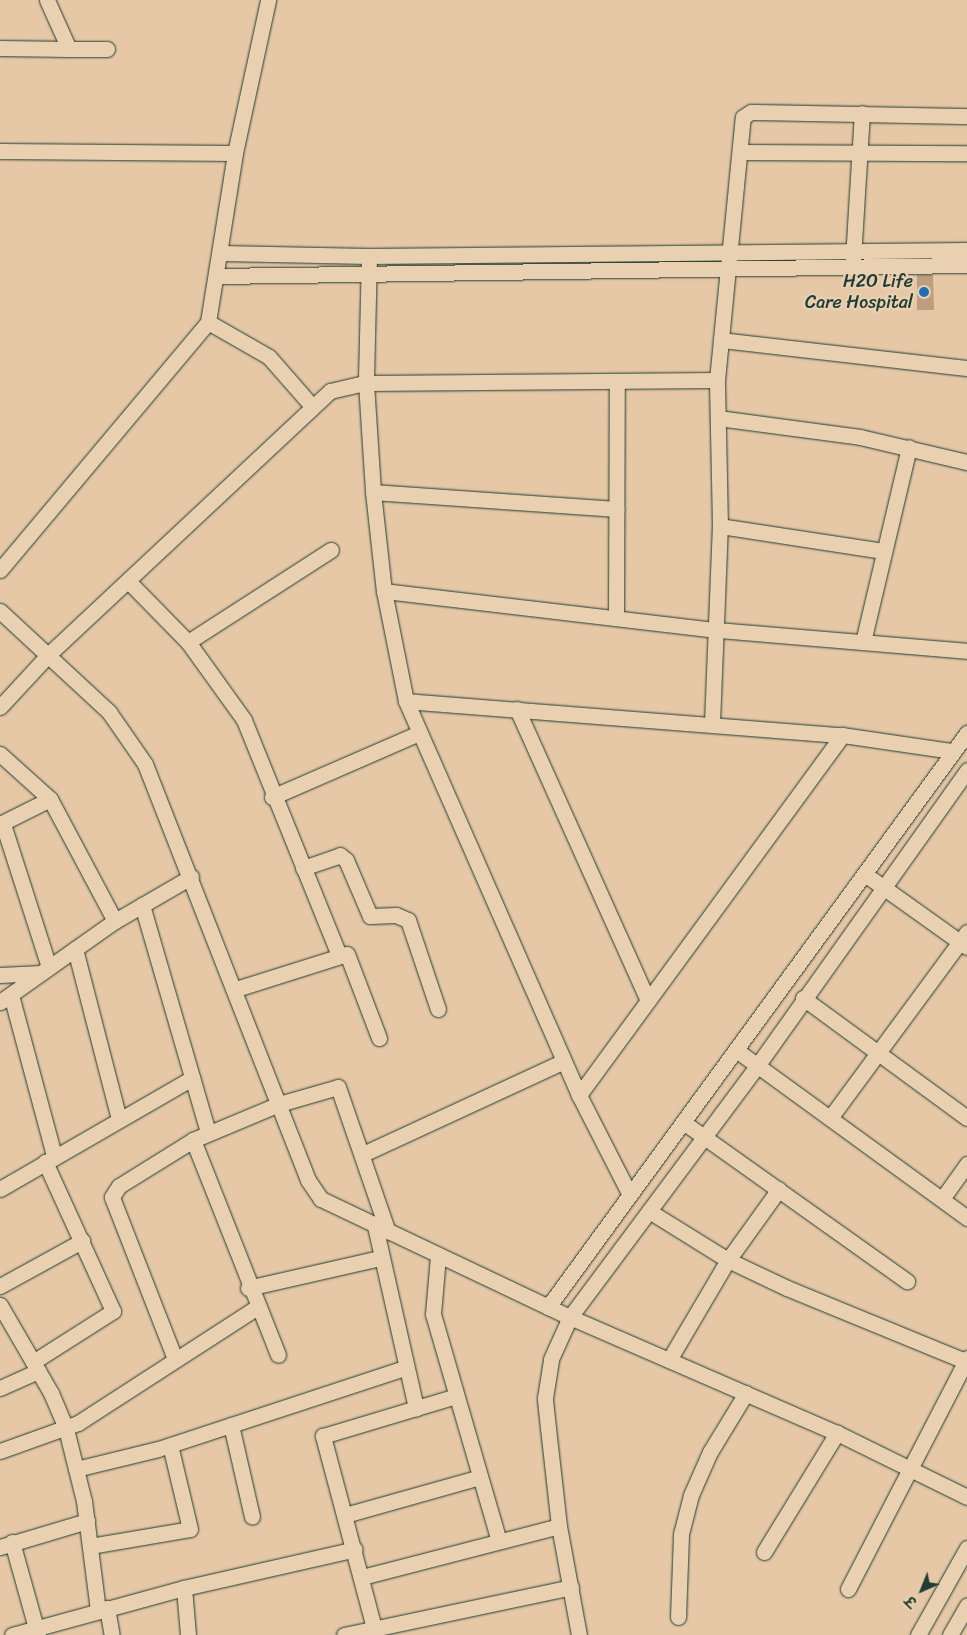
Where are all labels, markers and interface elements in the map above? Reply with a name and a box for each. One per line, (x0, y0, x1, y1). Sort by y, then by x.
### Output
place label: H2O Life Care Hospital (805, 271, 913, 314)
marker: H2O Life Care Hospital (917, 285, 931, 299)
north arrow (897, 1565, 947, 1615)
text: उ (899, 1589, 923, 1613)

